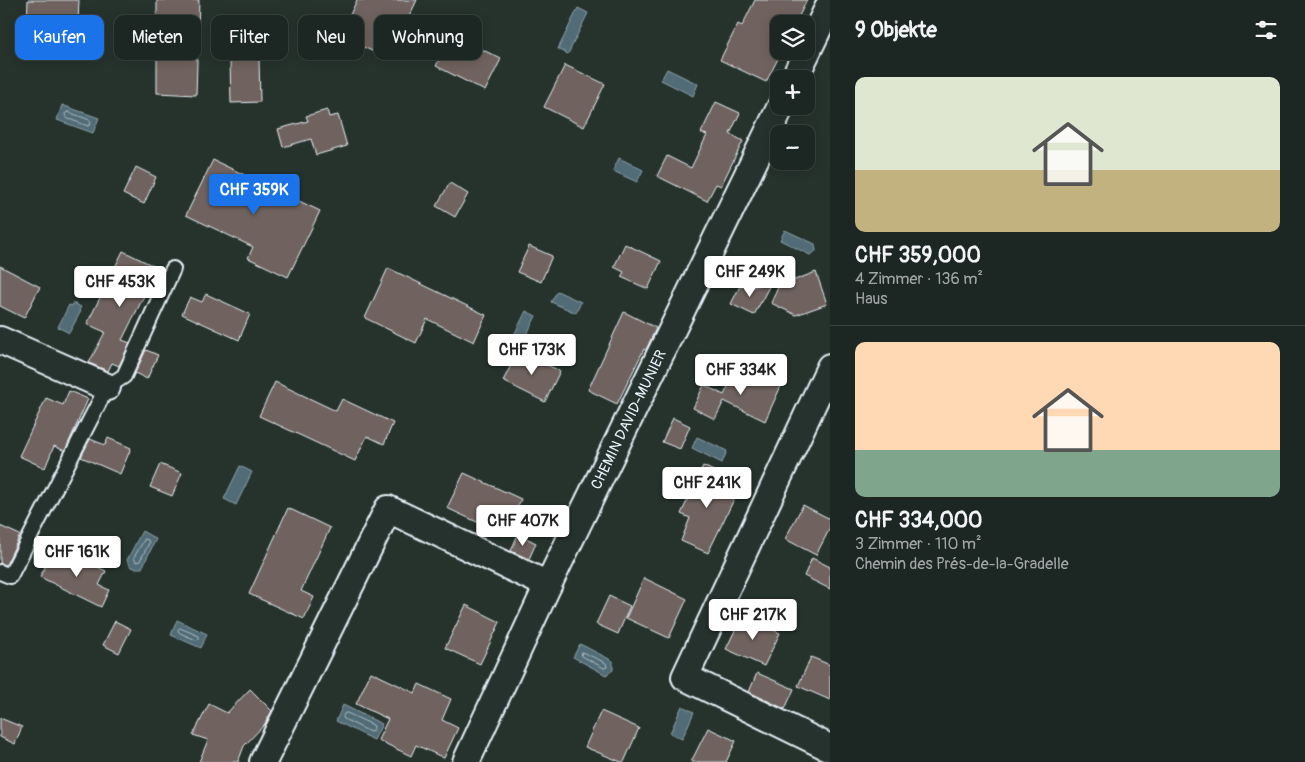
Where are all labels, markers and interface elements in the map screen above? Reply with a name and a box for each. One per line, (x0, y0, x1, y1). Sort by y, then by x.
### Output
chip: Kaufen (15, 15, 104, 60)
chip: Mieten (114, 15, 201, 60)
chip: Filter (211, 15, 288, 60)
chip: Neu (298, 15, 364, 60)
chip: Wohnung (374, 15, 482, 60)
map controls (770, 15, 815, 170)
button: layers (770, 15, 815, 60)
icon: filters (1252, 16, 1280, 44)
text: 9 Objekte (855, 17, 937, 44)
button: + (770, 70, 815, 115)
icon: home (1023, 109, 1113, 199)
button: − (770, 125, 815, 170)
pin: CHF 359K (202, 174, 306, 216)
text: CHF 359K (220, 180, 288, 200)
text: CHF 359,000 (855, 242, 981, 269)
pin: CHF 249K (698, 256, 802, 298)
text: CHF 249K (715, 262, 785, 282)
pin: CHF 453K (68, 266, 172, 308)
text: 4 Zimmer · 136 m² (855, 269, 983, 289)
text: CHF 453K (85, 272, 155, 292)
text: Haus (855, 289, 887, 309)
pin: CHF 173K (480, 334, 584, 376)
text: CHF 173K (499, 340, 565, 360)
street label: CHEMIN DAVID-MUNIER (586, 346, 671, 493)
pin: CHF 334K (689, 354, 793, 396)
text: CHF 334K (706, 360, 776, 380)
icon: home (1023, 375, 1113, 465)
pin: CHF 241K (655, 466, 759, 509)
text: CHF 241K (673, 473, 741, 493)
pin: CHF 407K (471, 504, 575, 547)
text: CHF 334,000 (855, 507, 982, 534)
text: CHF 407K (487, 511, 559, 531)
text: 3 Zimmer · 110 m² (855, 534, 982, 554)
pin: CHF 161K (25, 536, 129, 578)
text: CHF 161K (45, 542, 109, 562)
text: Chemin des Prés-de-la-Gradelle (855, 554, 1069, 574)
pin: CHF 217K (701, 598, 805, 641)
text: CHF 217K (720, 605, 786, 625)

